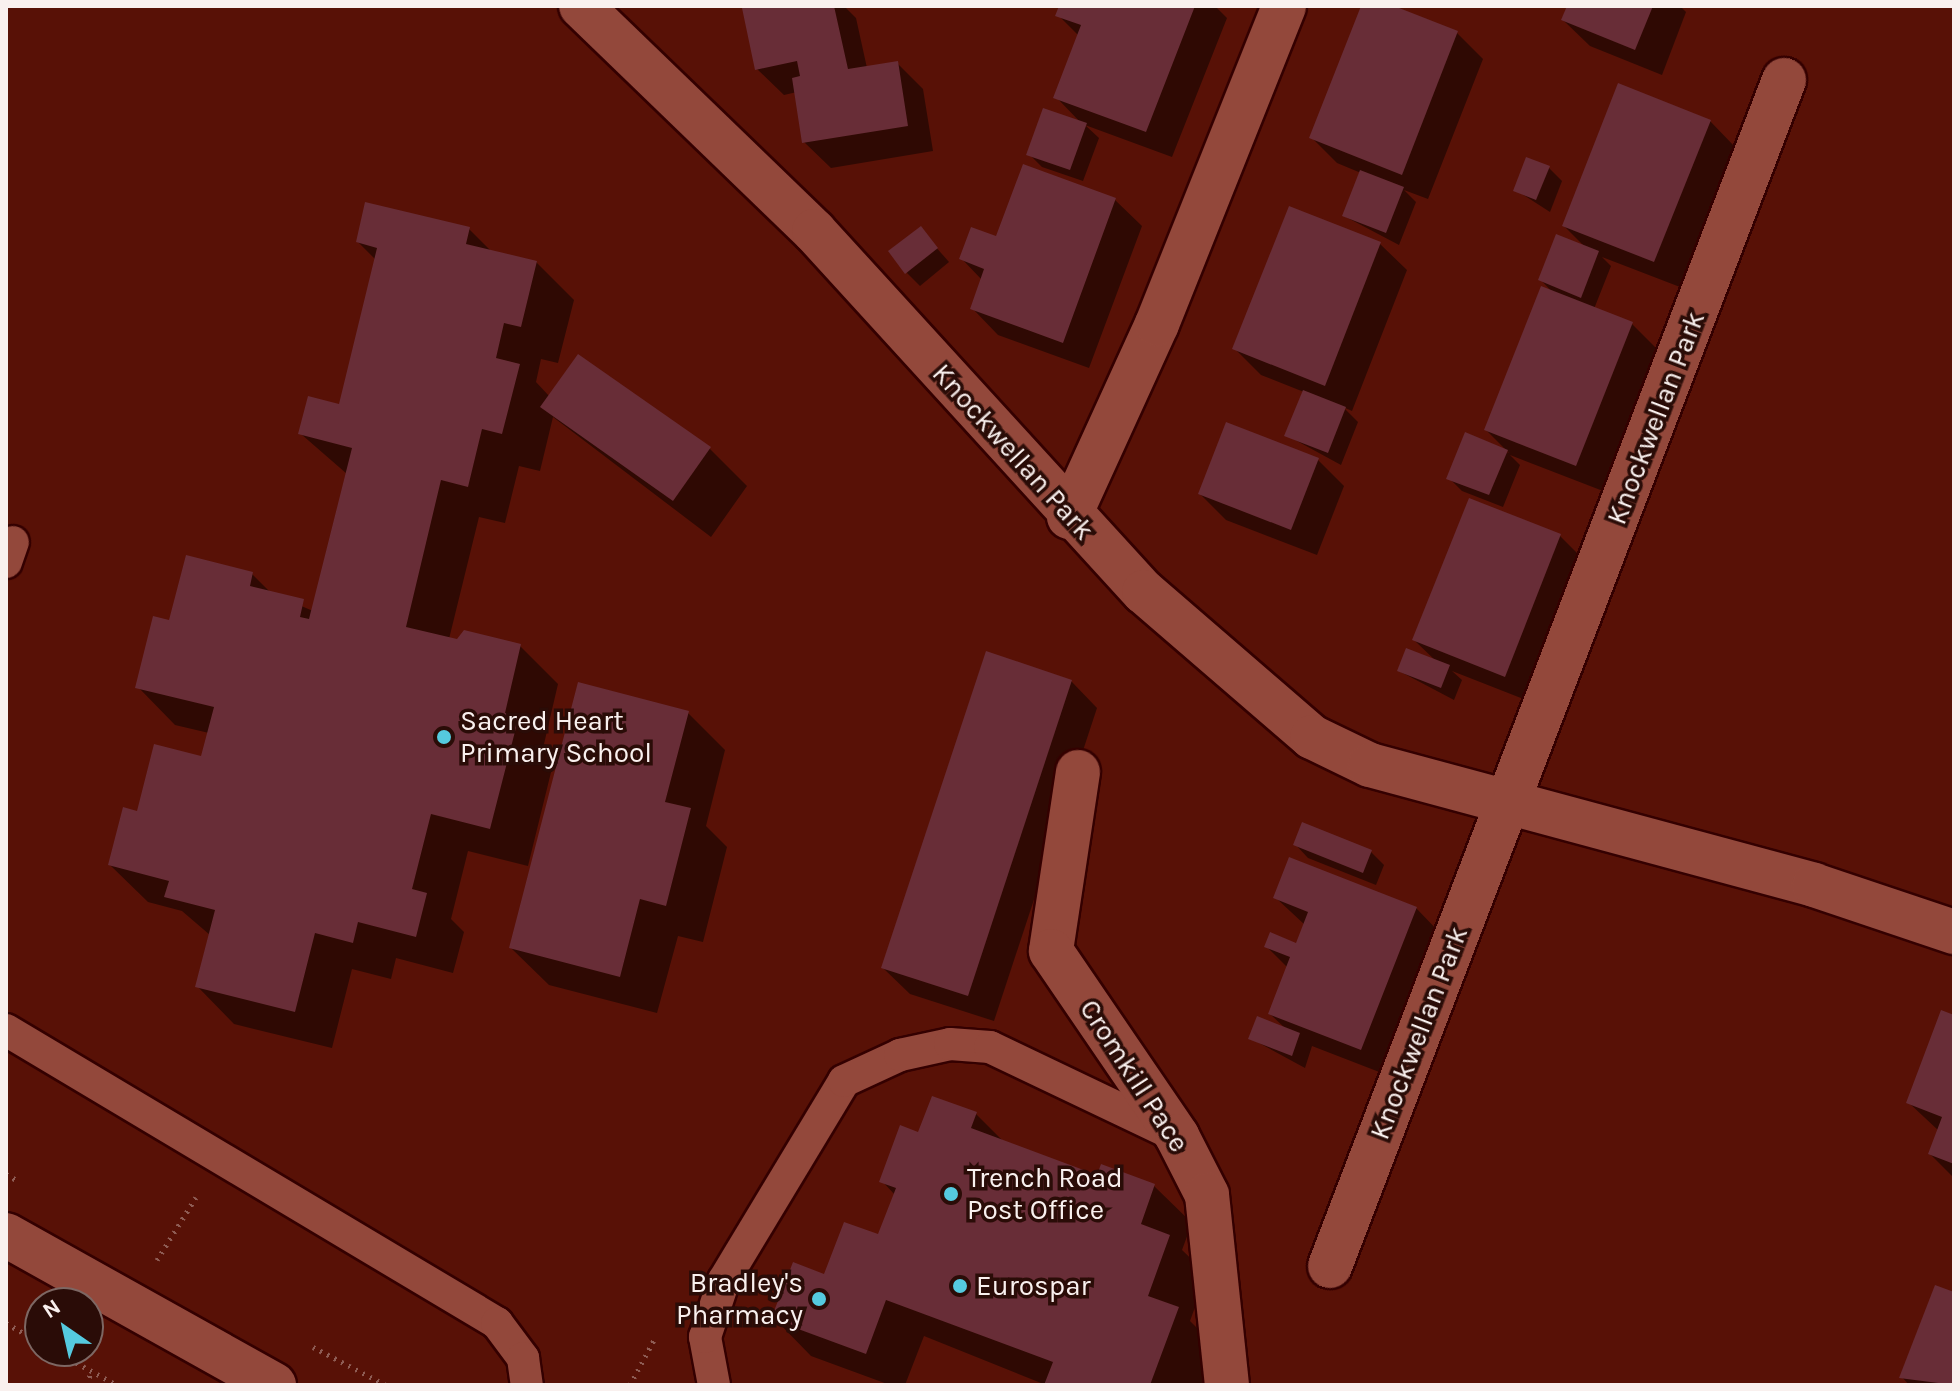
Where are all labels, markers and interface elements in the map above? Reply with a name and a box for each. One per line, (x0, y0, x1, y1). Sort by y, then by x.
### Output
street label: Knockwellan Park (1600, 307, 1712, 529)
street label: Knockwellan Park (925, 357, 1101, 547)
place label: Sacred Heart Primary School (460, 704, 652, 770)
marker: Sacred Heart Primary School (435, 728, 453, 746)
street label: Knockwellan Park (1363, 922, 1475, 1144)
street label: Cromkill Pace (1072, 993, 1196, 1159)
place label: Trench Road Post Office (967, 1161, 1123, 1227)
marker: Trench Road Post Office (942, 1185, 960, 1203)
place label: Bradley's Pharmacy (676, 1266, 803, 1332)
place label: Eurospar (976, 1269, 1091, 1303)
marker: Eurospar (951, 1277, 969, 1295)
north arrow (24, 1287, 104, 1367)
marker: Bradley's Pharmacy (810, 1290, 828, 1308)
text: N (38, 1294, 66, 1324)

